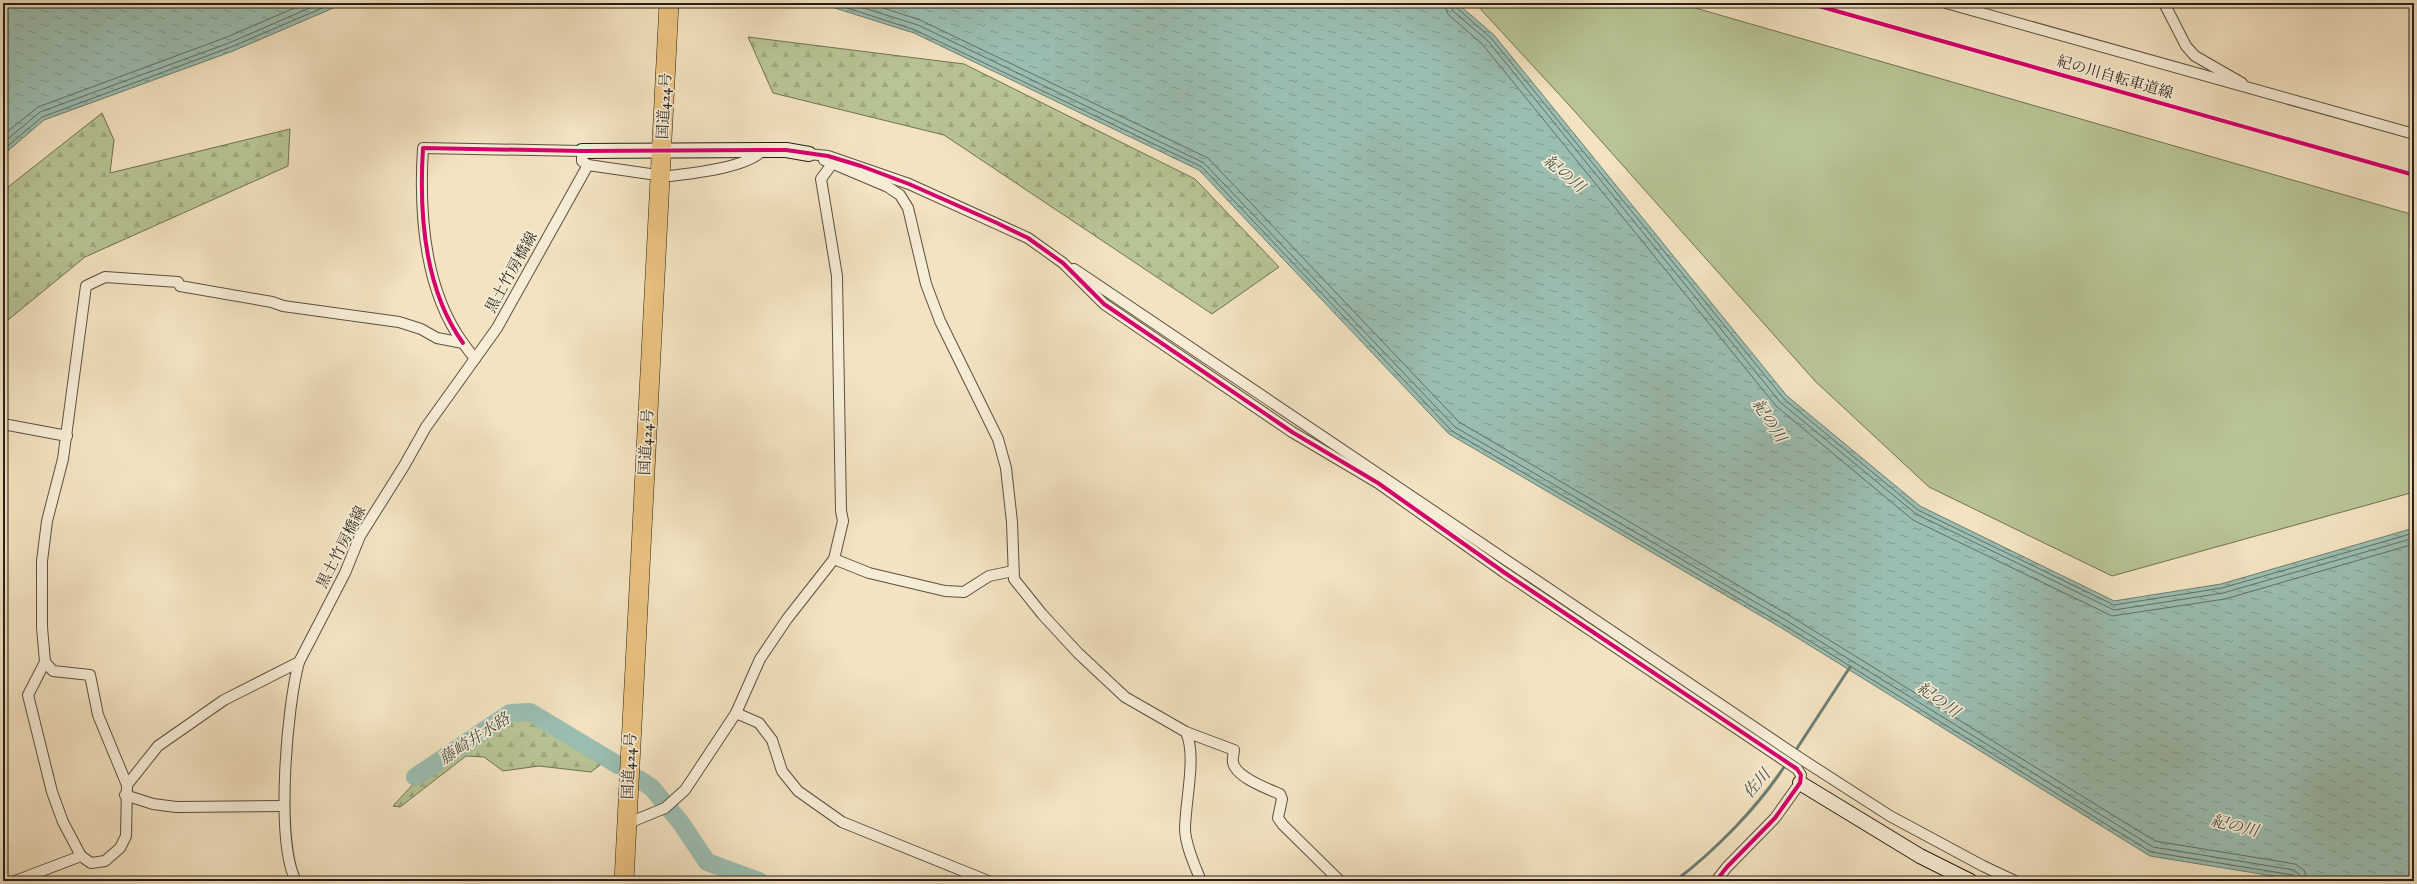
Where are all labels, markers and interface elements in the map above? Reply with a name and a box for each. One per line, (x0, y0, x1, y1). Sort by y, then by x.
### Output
street label: 紀の川自転車道線 (2055, 52, 2175, 103)
street label: 国道424号 (653, 72, 676, 140)
water label: 紀の川 (1539, 151, 1590, 199)
street label: 黒土竹房橋線 (481, 228, 542, 316)
water label: 紀の川 (1747, 396, 1791, 448)
street label: 国道424号 (635, 408, 658, 476)
street label: 黒土竹房橋線 (313, 503, 370, 592)
water label: 紀の川 (1913, 678, 1965, 724)
water label: 藤崎井水路 (436, 709, 515, 770)
street label: 国道424号 (618, 732, 641, 800)
water label: 佐川 (1739, 764, 1777, 803)
water label: 紀の川 (2209, 811, 2262, 843)

